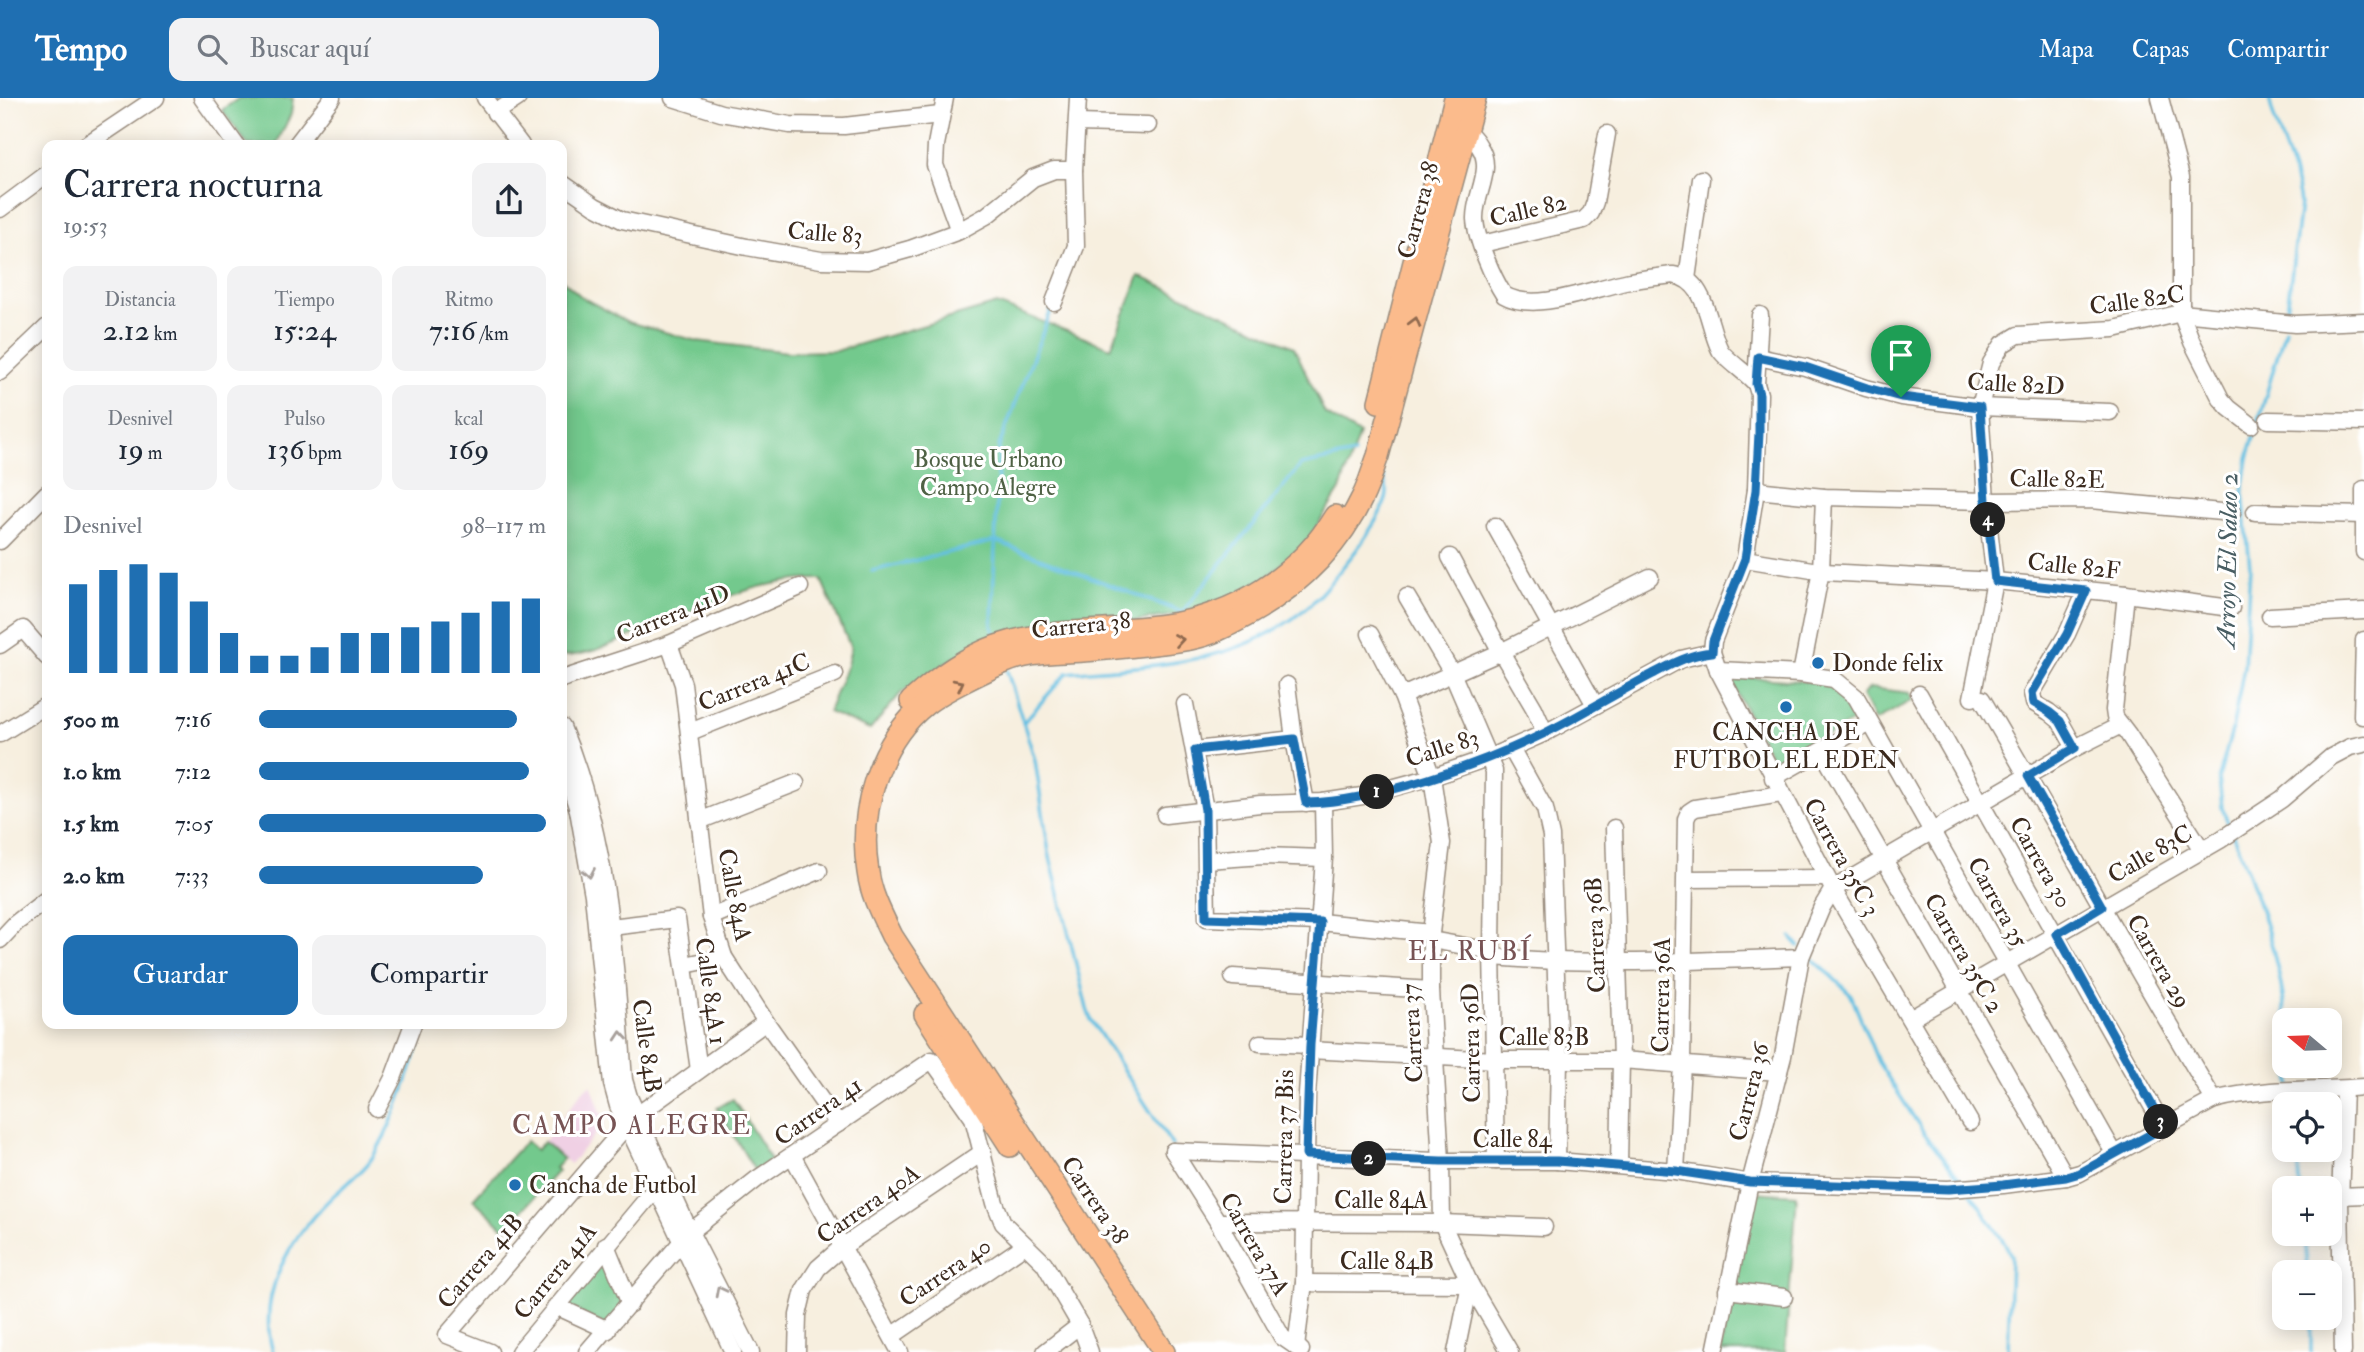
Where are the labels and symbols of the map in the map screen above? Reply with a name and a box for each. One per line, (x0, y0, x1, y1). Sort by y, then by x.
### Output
street label: Carrera 38 (1391, 158, 1446, 262)
street label: Calle 82 (1487, 187, 1570, 234)
street label: Calle 83 (786, 215, 864, 252)
street label: Calle 82C (2088, 278, 2187, 322)
one-way arrow (1407, 317, 1421, 329)
pin (1871, 325, 1931, 397)
street label: Calle 82D (1966, 366, 2066, 403)
park label: Bosque Urbano Campo Alegre (913, 444, 1063, 503)
street label: Calle 82E (2009, 463, 2105, 496)
water label: Arroyo El Salao 2 (2210, 472, 2246, 651)
pin: 4 (1970, 502, 2006, 538)
street label: Calle 82F (2026, 546, 2122, 587)
street label: Carrera 41D (612, 578, 735, 651)
street label: Carrera 38 (1030, 605, 1132, 646)
one-way arrow (1173, 633, 1185, 648)
street label: Carrera 41C (694, 646, 815, 719)
place label: Donde felix (1832, 648, 1944, 679)
marker: Donde felix (1810, 655, 1826, 671)
one-way arrow (952, 678, 964, 692)
marker: CANCHA DE FUTBOL EL EDEN (1778, 699, 1794, 715)
place label: CANCHA DE FUTBOL EL EDEN (1673, 717, 1899, 776)
street label: Calle 83 (1402, 722, 1483, 775)
pin: 1 (1360, 774, 1394, 810)
street label: Carrera 35C 3 (1796, 793, 1887, 922)
street label: Carrera 30 (2002, 811, 2079, 914)
street label: Calle 83C (2102, 818, 2198, 891)
street label: Calle 84A (710, 846, 759, 944)
street label: Carrera 35 (1960, 852, 2035, 953)
one-way arrow (581, 867, 596, 879)
street label: Carrera 36B (1578, 876, 1613, 994)
street label: Carrera 35C 2 (1917, 888, 2010, 1019)
street label: Carrera 29 (2119, 909, 2198, 1014)
district label: EL RUBÍ (1408, 934, 1532, 968)
street label: Calle 84A 1 (688, 936, 733, 1047)
street label: Carrera 36A (1645, 937, 1678, 1053)
street label: Carrera 37 (1394, 983, 1431, 1083)
street label: Carrera 36D (1455, 983, 1488, 1103)
street label: Calle 84B (625, 997, 668, 1095)
north arrow (2272, 1008, 2342, 1078)
street label: Calle 83B (1499, 1022, 1589, 1053)
one-way arrow (614, 1030, 629, 1041)
street label: Carrera 36 (1722, 1038, 1777, 1145)
street label: Carrera 37 Bis (1268, 1069, 1301, 1205)
street label: Carrera 41 (768, 1070, 868, 1153)
pin: 3 (2144, 1104, 2178, 1140)
district label: CAMPO ALEGRE (512, 1110, 752, 1142)
street label: Calle 84 (1473, 1124, 1552, 1155)
pin: 2 (1352, 1142, 1386, 1176)
street label: Carrera 38 (1054, 1150, 1135, 1250)
street label: Carrera 40A (810, 1157, 926, 1251)
place label: Cancha de Futbol (529, 1170, 697, 1201)
marker: Cancha de Futbol (507, 1177, 523, 1193)
street label: Calle 84A (1334, 1185, 1428, 1216)
street label: Carrera 37A (1213, 1187, 1297, 1302)
street label: Carrera 41B (431, 1207, 530, 1315)
street label: Carrera 41A (507, 1217, 604, 1326)
street label: Carrera 40 (893, 1230, 997, 1314)
street label: Calle 84B (1340, 1246, 1434, 1277)
one-way arrow (715, 1286, 729, 1298)

